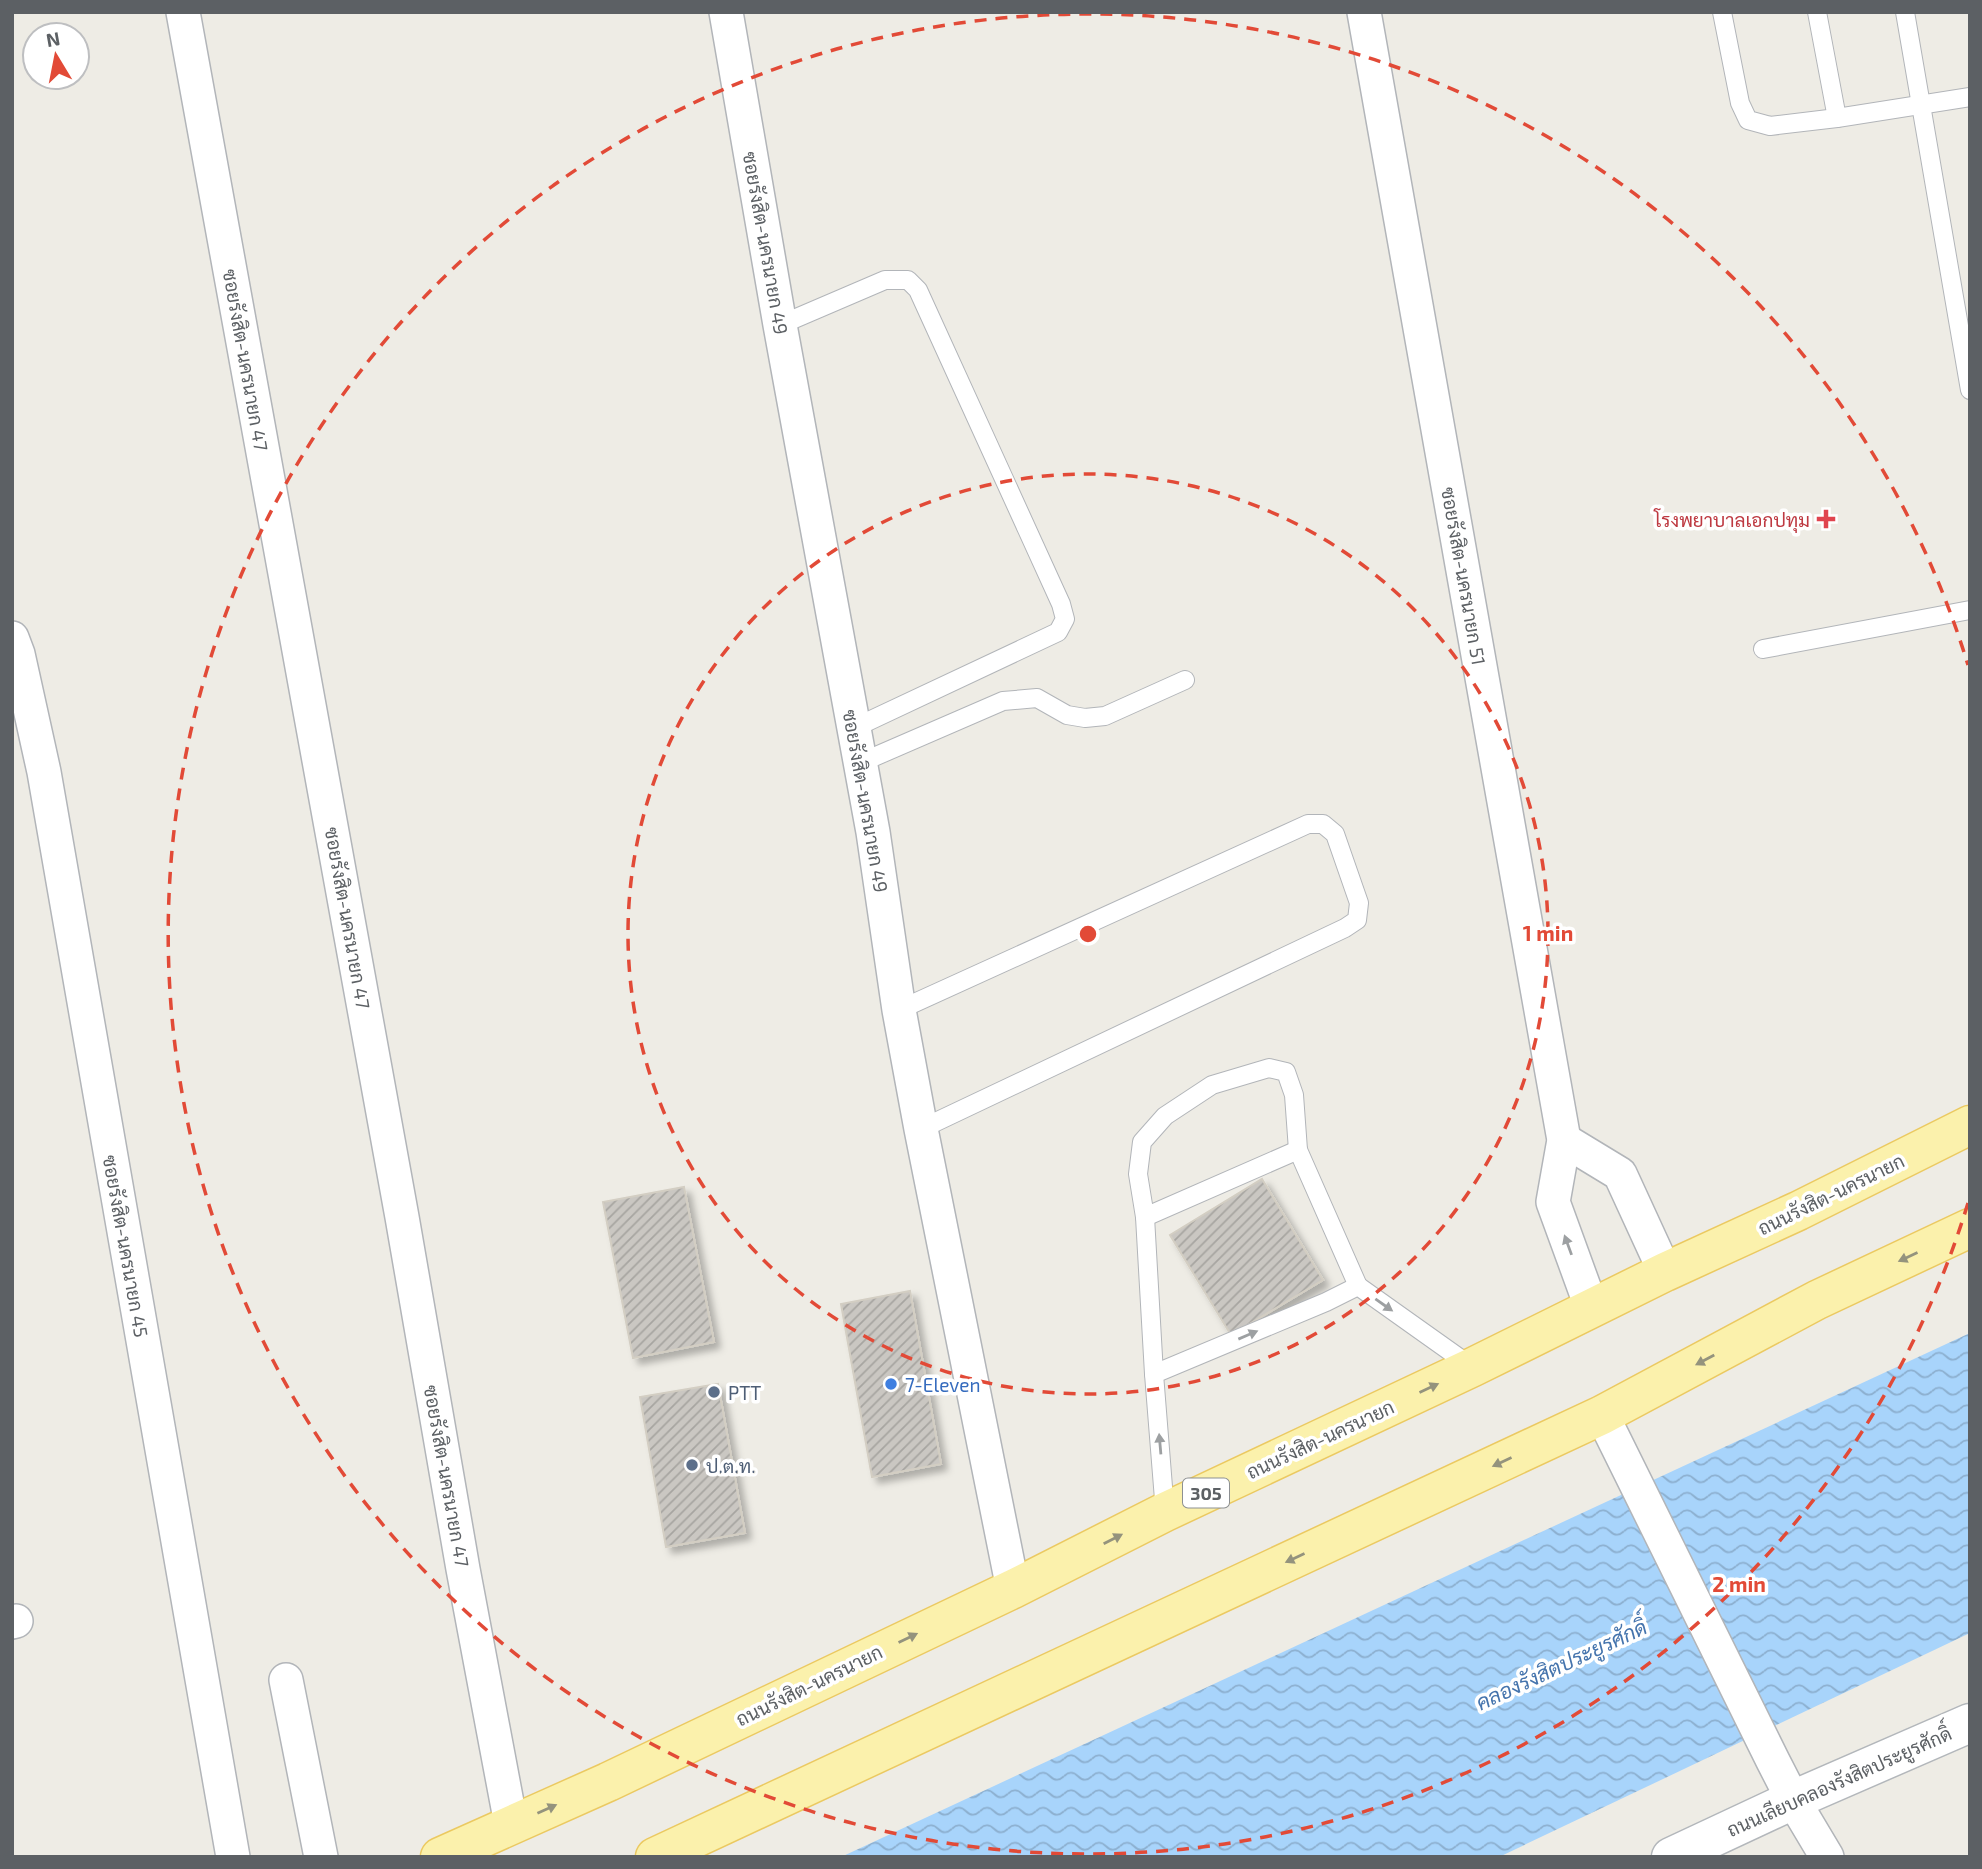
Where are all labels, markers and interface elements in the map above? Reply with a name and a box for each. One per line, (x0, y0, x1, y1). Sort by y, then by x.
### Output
north arrow (21, 21, 91, 91)
text: N (44, 26, 62, 51)
street label: ซอยรังสิต-นครนายก 49 (739, 150, 793, 336)
street label: ซอยรังสิต-นครนายก 47 (219, 267, 273, 453)
street label: ซอยรังสิต-นครนายก 51 (1437, 485, 1491, 667)
place label: โรงพยาบาลเอกปทุม (1653, 508, 1810, 533)
marker: โรงพยาบาลเอกปทุม (1816, 509, 1836, 529)
street label: ซอยรังสิต-นครนายก 49 (839, 708, 893, 894)
street label: ซอยรังสิต-นครนายก 47 (321, 825, 375, 1011)
text: 1 min (1523, 920, 1573, 945)
centre of rings (1076, 922, 1100, 946)
street label: ถนนรังสิต-นครนายก (1754, 1149, 1908, 1239)
street label: ซอยรังสิต-นครนายก 45 (99, 1153, 153, 1339)
one-way arrow (1562, 1234, 1573, 1255)
one-way arrow (1898, 1252, 1918, 1263)
one-way arrow (1375, 1298, 1393, 1312)
one-way arrow (1237, 1329, 1258, 1340)
one-way arrow (1695, 1354, 1715, 1366)
place label: 7-Eleven (905, 1373, 981, 1396)
marker: 7-Eleven (883, 1376, 899, 1392)
place label: PTT (728, 1381, 761, 1404)
one-way arrow (1418, 1382, 1439, 1393)
street label: ซอยรังสิต-นครนายก 47 (420, 1383, 474, 1569)
marker: PTT (706, 1384, 722, 1400)
street label: ถนนรังสิต-นครนายก (1243, 1395, 1397, 1483)
one-way arrow (1154, 1433, 1165, 1455)
place label: ป.ต.ท. (706, 1454, 756, 1477)
one-way arrow (1492, 1456, 1512, 1467)
marker: ป.ต.ท. (684, 1457, 700, 1473)
road number: 305 (1183, 1478, 1229, 1508)
one-way arrow (1103, 1533, 1123, 1544)
one-way arrow (1285, 1553, 1306, 1564)
text: 2 min (1712, 1571, 1766, 1596)
water label: คลองรังสิตประยูรศักดิ์ (1469, 1606, 1655, 1718)
one-way arrow (898, 1632, 918, 1644)
street label: ถนนรังสิต-นครนายก (732, 1640, 886, 1730)
street label: ถนนเลียบคลองรังสิตประยูรศักดิ์ (1721, 1715, 1956, 1844)
one-way arrow (537, 1803, 558, 1814)

